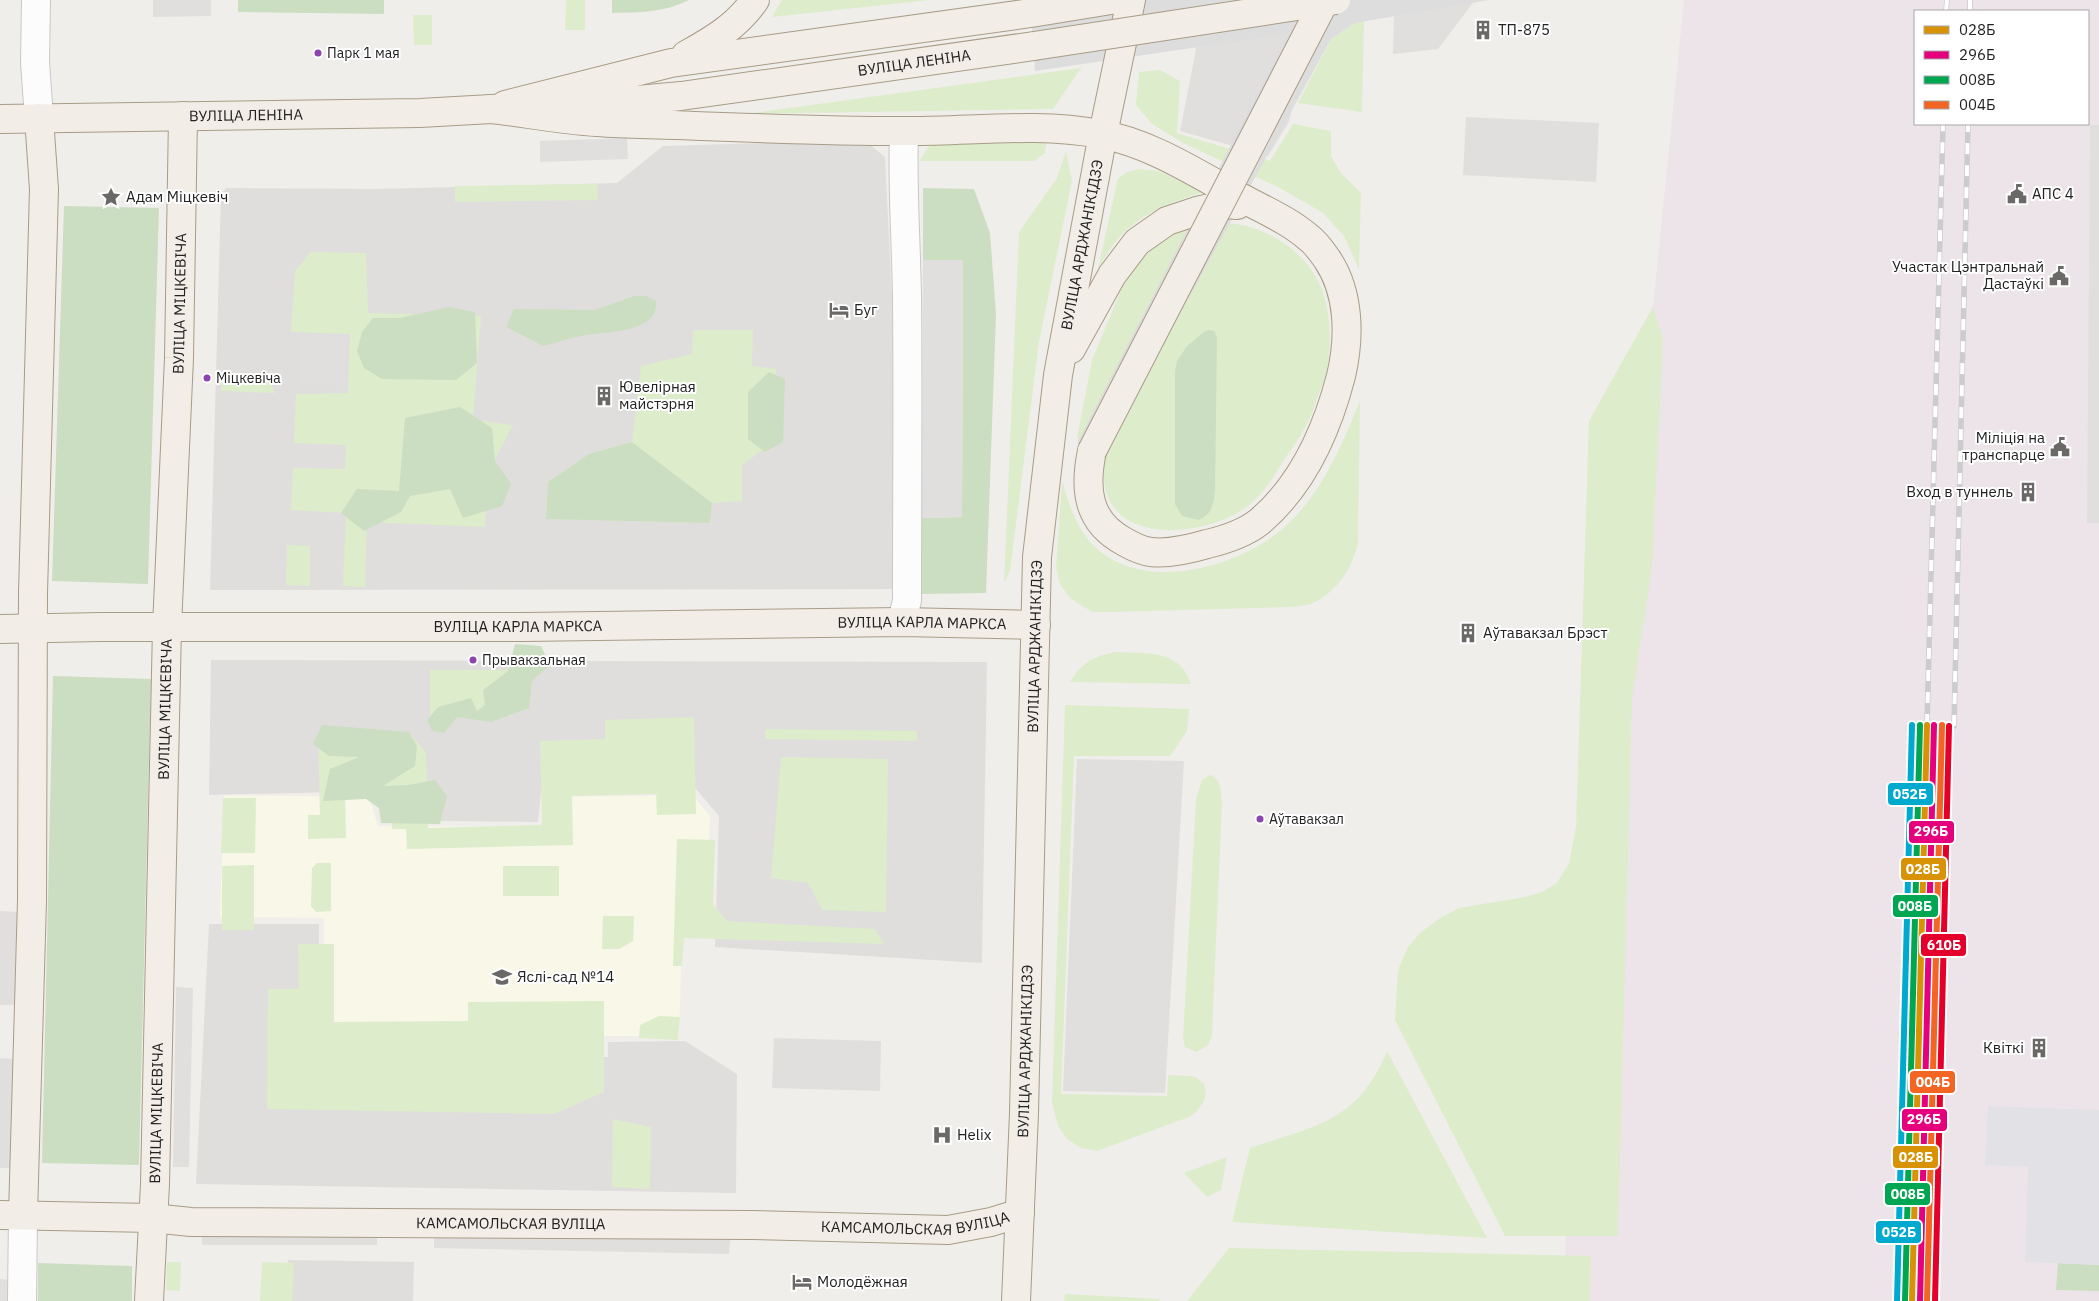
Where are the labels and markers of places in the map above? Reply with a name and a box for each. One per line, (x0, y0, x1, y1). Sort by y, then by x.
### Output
building icon: ТП-875 (1472, 19, 1494, 41)
place label: ТП-875 (1498, 20, 1550, 39)
place label: Парк 1 мая (327, 44, 400, 62)
marker: Парк 1 мая (313, 48, 323, 58)
public building icon: АПС 4 (2006, 183, 2028, 205)
place label: АПС 4 (2032, 184, 2074, 203)
place icon: Адам Міцкевіч (100, 186, 122, 208)
place label: Адам Міцкевіч (126, 187, 228, 206)
place label: Участак Цэнтральнай Дастаўкі (1892, 257, 2044, 293)
public building icon: Участак Цэнтральнай Дастаўкі (2048, 265, 2070, 287)
hotel icon: Буг (828, 299, 850, 321)
place label: Буг (854, 300, 878, 319)
place label: Міцкевіча (216, 369, 281, 387)
marker: Міцкевіча (202, 373, 212, 383)
place label: Ювелірная майстэрня (619, 377, 696, 413)
building icon: Ювелірная майстэрня (593, 385, 615, 407)
place label: Міліція на транспарце (1962, 428, 2045, 464)
public building icon: Міліція на транспарце (2049, 436, 2071, 458)
building icon: Вход в туннель (2017, 481, 2039, 503)
place label: Вход в туннель (1906, 482, 2013, 501)
building icon: Аўтавакзал Брэст (1457, 622, 1479, 644)
place label: Аўтавакзал Брэст (1483, 623, 1608, 642)
place label: Прывакзальная (482, 651, 586, 669)
marker: Прывакзальная (468, 655, 478, 665)
place label: Аўтавакзал (1269, 810, 1344, 828)
marker: Аўтавакзал (1255, 814, 1265, 824)
school or university icon: Яслі-сад №14 (491, 966, 513, 988)
place label: Яслі-сад №14 (517, 967, 614, 986)
building icon: Квіткі (2028, 1037, 2050, 1059)
place label: Квіткі (1983, 1038, 2024, 1057)
hospital icon: Helix (931, 1124, 953, 1146)
place label: Helix (957, 1125, 992, 1144)
hotel icon: Молодёжная (791, 1271, 813, 1293)
place label: Молодёжная (817, 1272, 908, 1291)

